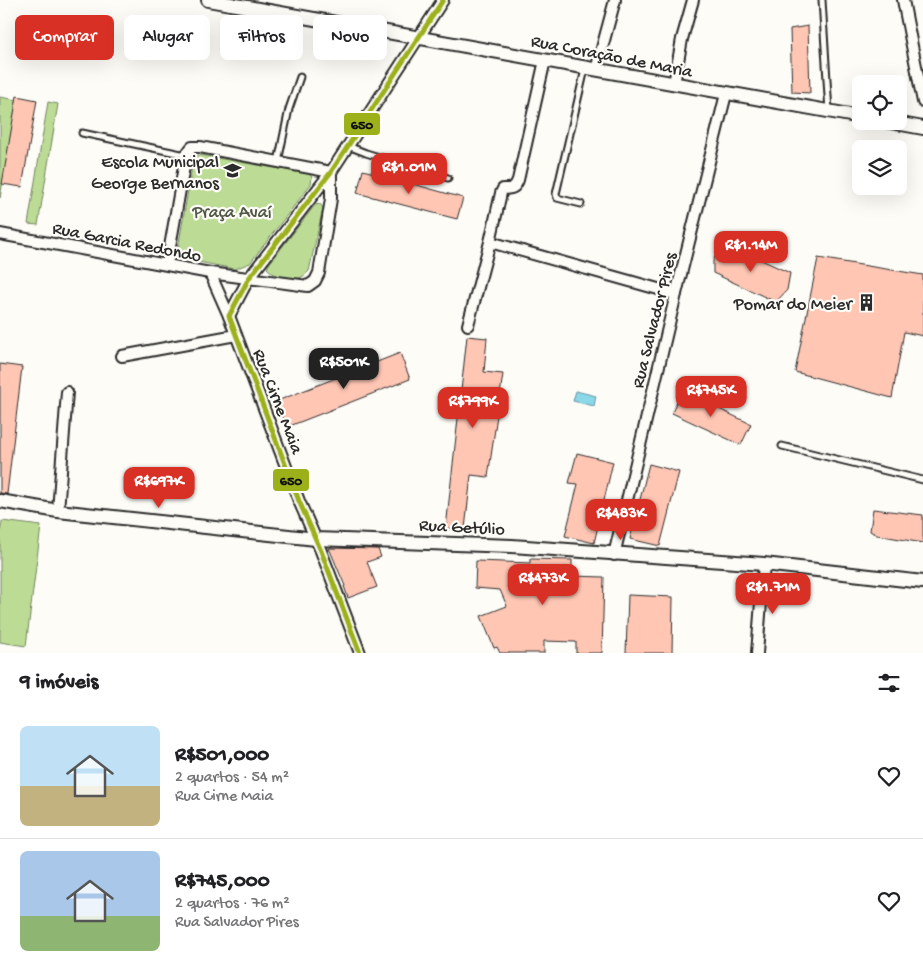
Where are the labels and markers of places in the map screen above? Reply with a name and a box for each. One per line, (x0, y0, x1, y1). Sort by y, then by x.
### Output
pin: R$1.01M (363, 152, 455, 195)
place label: Escola Municipal George Bernanos (91, 153, 220, 195)
school or university icon: Escola Municipal George Bernanos (223, 161, 243, 181)
pin: R$1.14M (705, 230, 797, 273)
building icon: Pomar do Meier (856, 293, 876, 313)
place label: Pomar do Meier (733, 295, 854, 316)
pin: R$501K (303, 348, 385, 390)
pin: R$745K (670, 376, 752, 418)
pin: R$799K (432, 386, 514, 429)
pin: R$697K (118, 466, 200, 509)
pin: R$483K (580, 498, 662, 541)
pin: R$473K (502, 564, 584, 606)
pin: R$1.71M (727, 572, 819, 615)

